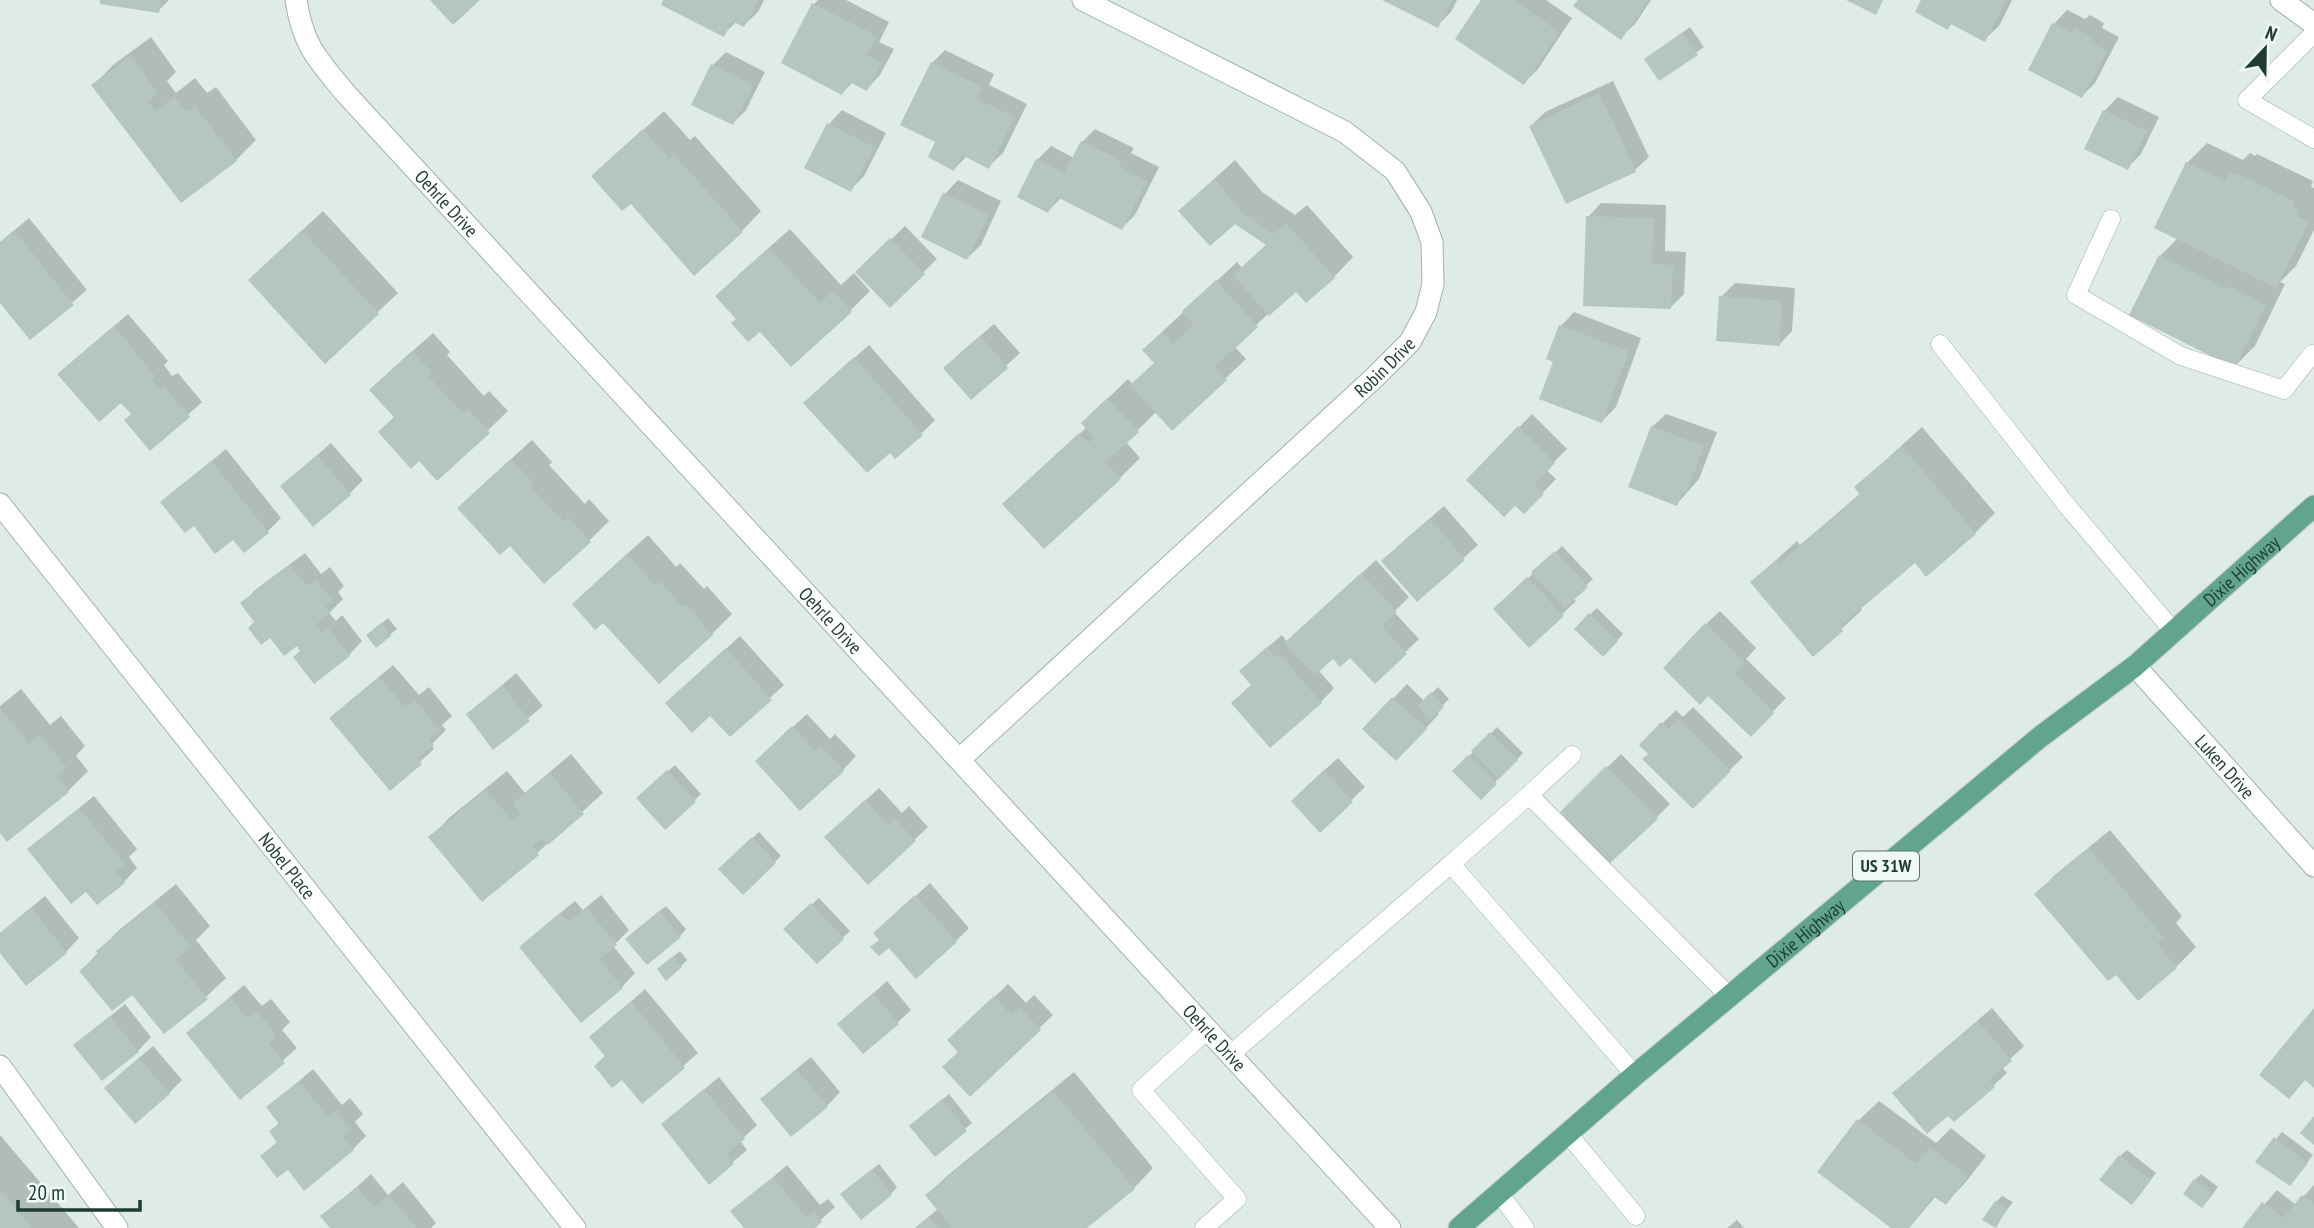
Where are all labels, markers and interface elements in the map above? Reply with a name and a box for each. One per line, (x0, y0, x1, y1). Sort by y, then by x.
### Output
north arrow (2230, 14, 2300, 84)
text: N (2262, 20, 2281, 46)
street label: Oehrle Drive (410, 165, 484, 242)
street label: Robin Drive (1349, 332, 1420, 402)
street label: Dixie Highway (2198, 530, 2285, 611)
street label: Oehrle Drive (794, 582, 868, 659)
street label: Luken Drive (2190, 730, 2260, 804)
street label: Nobel Place (254, 828, 321, 904)
road number: US 31W (1853, 852, 1919, 880)
street label: Dixie Highway (1761, 893, 1850, 972)
street label: Oehrle Drive (1178, 999, 1252, 1076)
scale bar (18, 1168, 140, 1212)
text: 20 m (28, 1179, 65, 1206)

